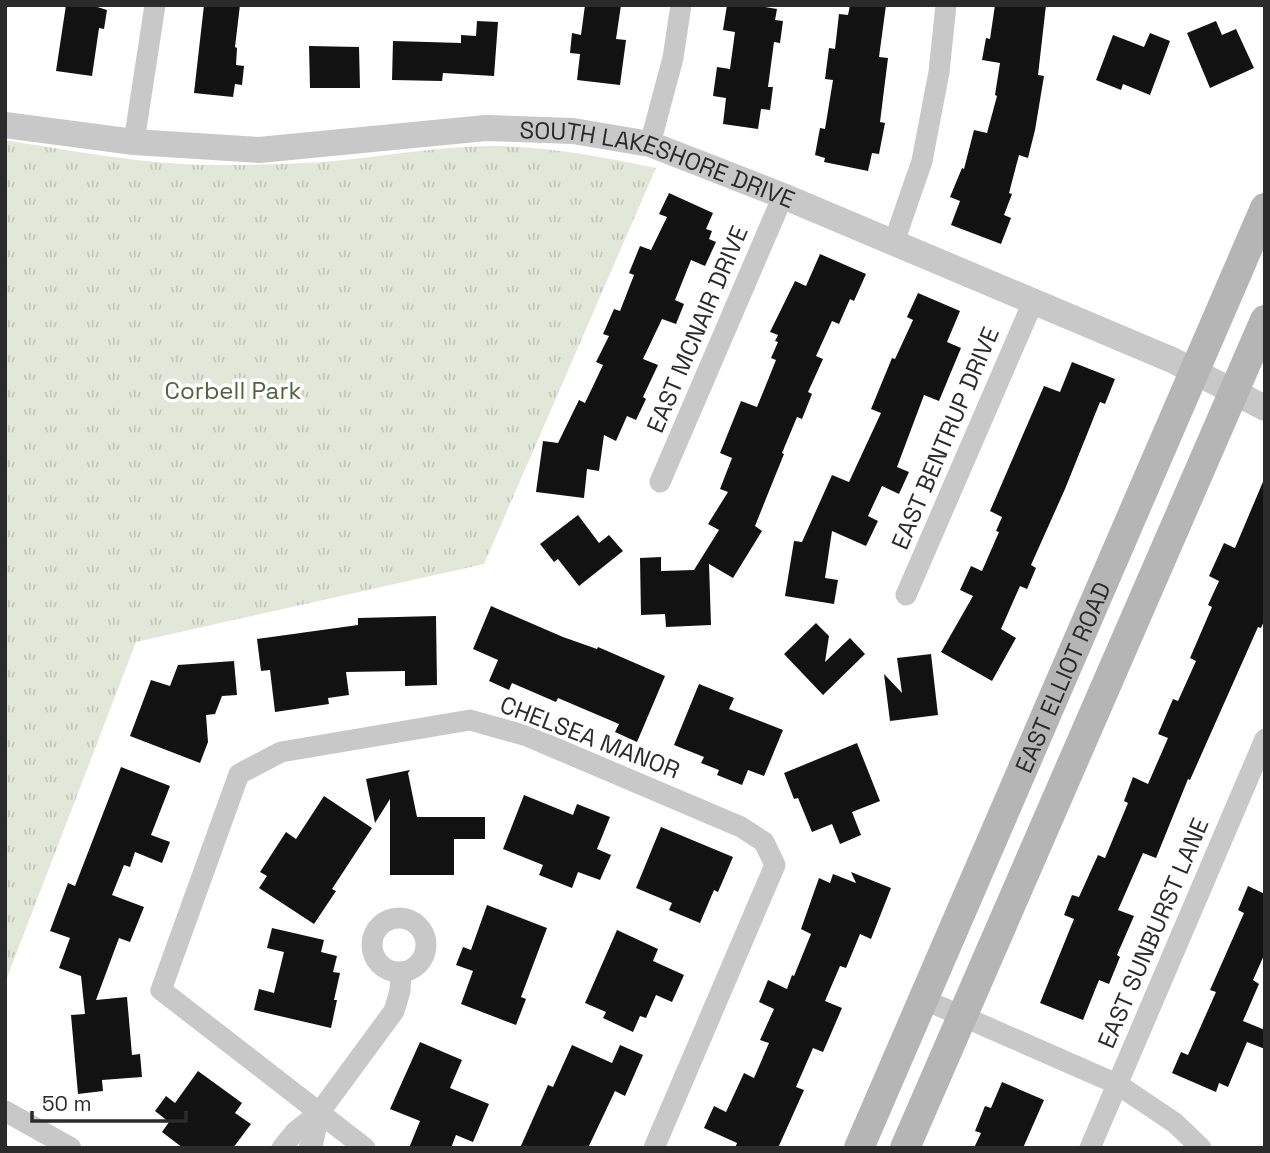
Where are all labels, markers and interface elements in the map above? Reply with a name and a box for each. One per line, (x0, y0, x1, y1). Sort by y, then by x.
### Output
street label: SOUTH LAKESHORE DRIVE (519, 114, 800, 215)
street label: EAST MCNAIR DRIVE (639, 221, 755, 437)
street label: EAST BENTRUP DRIVE (884, 322, 1006, 554)
park label: Corbell Park (165, 375, 301, 406)
street label: EAST ELLIOT ROAD (1008, 577, 1117, 777)
street label: CHELSEA MANOR (496, 688, 684, 786)
street label: EAST SUNBURST LANE (1090, 813, 1216, 1053)
scale bar (32, 1080, 186, 1124)
text: 50 m (42, 1090, 92, 1117)

